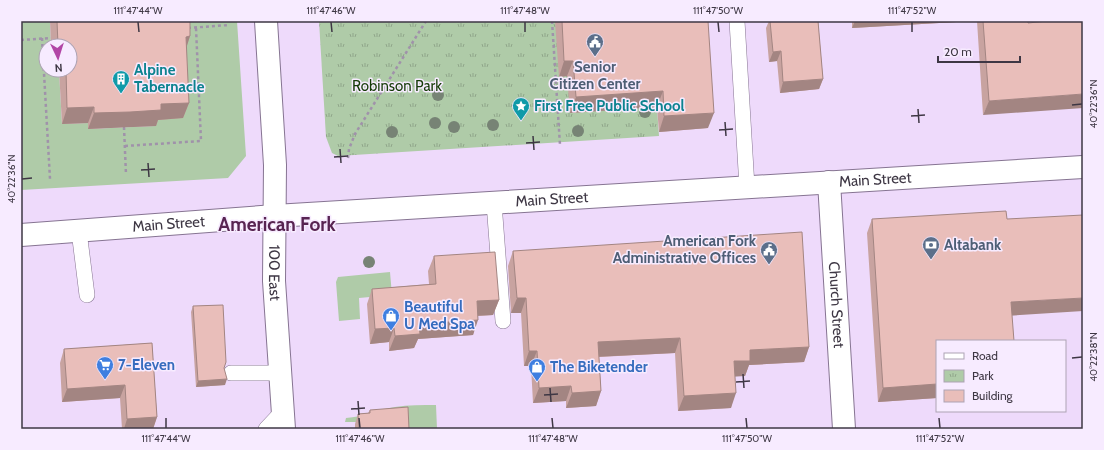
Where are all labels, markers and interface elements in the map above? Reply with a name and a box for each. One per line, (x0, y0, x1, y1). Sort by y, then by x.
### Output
text: 111°47'44"W (114, 4, 163, 17)
text: 111°47'46"W (307, 4, 356, 17)
text: 111°47'48"W (500, 4, 550, 17)
text: 111°47'50"W (693, 4, 744, 17)
text: 111°47'52"W (888, 4, 937, 17)
public building icon: Senior Citizen Center (585, 32, 605, 57)
north arrow (38, 38, 78, 78)
scale bar (938, 38, 1020, 64)
text: 20 m (944, 44, 972, 59)
place label: Senior Citizen Center (550, 58, 641, 93)
text: N (54, 61, 63, 75)
place label: Alpine Tabernacle (134, 61, 205, 96)
building icon: Alpine Tabernacle (111, 69, 131, 94)
park label: Robinson Park (352, 77, 442, 95)
text: 40°22'36"N (1087, 79, 1100, 129)
place icon: First Free Public School (511, 96, 531, 121)
place label: First Free Public School (534, 97, 685, 115)
text: 40°22'36"N (5, 154, 18, 204)
street label: Main Street (838, 168, 912, 191)
street label: Main Street (515, 188, 589, 210)
street label: Main Street (132, 212, 206, 236)
district label: American Fork (218, 213, 337, 236)
place label: American Fork Administrative Offices (613, 232, 757, 267)
bank icon: Altabank (921, 235, 941, 260)
place label: Altabank (944, 236, 1002, 254)
public building icon: American Fork Administrative Offices (759, 240, 779, 265)
street label: 100 East (265, 245, 284, 301)
street label: Church Street (825, 261, 848, 349)
place label: Beautiful U Med Spa (404, 298, 475, 333)
shop icon: Beautiful U Med Spa (381, 306, 401, 331)
text: 40°22'38"N (1087, 332, 1100, 382)
legend (936, 340, 1066, 412)
text: Road (972, 348, 998, 363)
supermarket icon: 7-Eleven (95, 355, 115, 380)
place label: 7-Eleven (118, 356, 175, 374)
shop icon: The Biketender (527, 357, 547, 382)
place label: The Biketender (550, 358, 648, 376)
text: Park (972, 368, 994, 383)
text: Building (972, 388, 1014, 403)
text: 111°47'44"W (142, 432, 191, 445)
text: 111°47'46"W (336, 432, 385, 445)
text: 111°47'48"W (528, 432, 578, 445)
text: 111°47'50"W (722, 432, 773, 445)
text: 111°47'52"W (916, 432, 965, 445)

